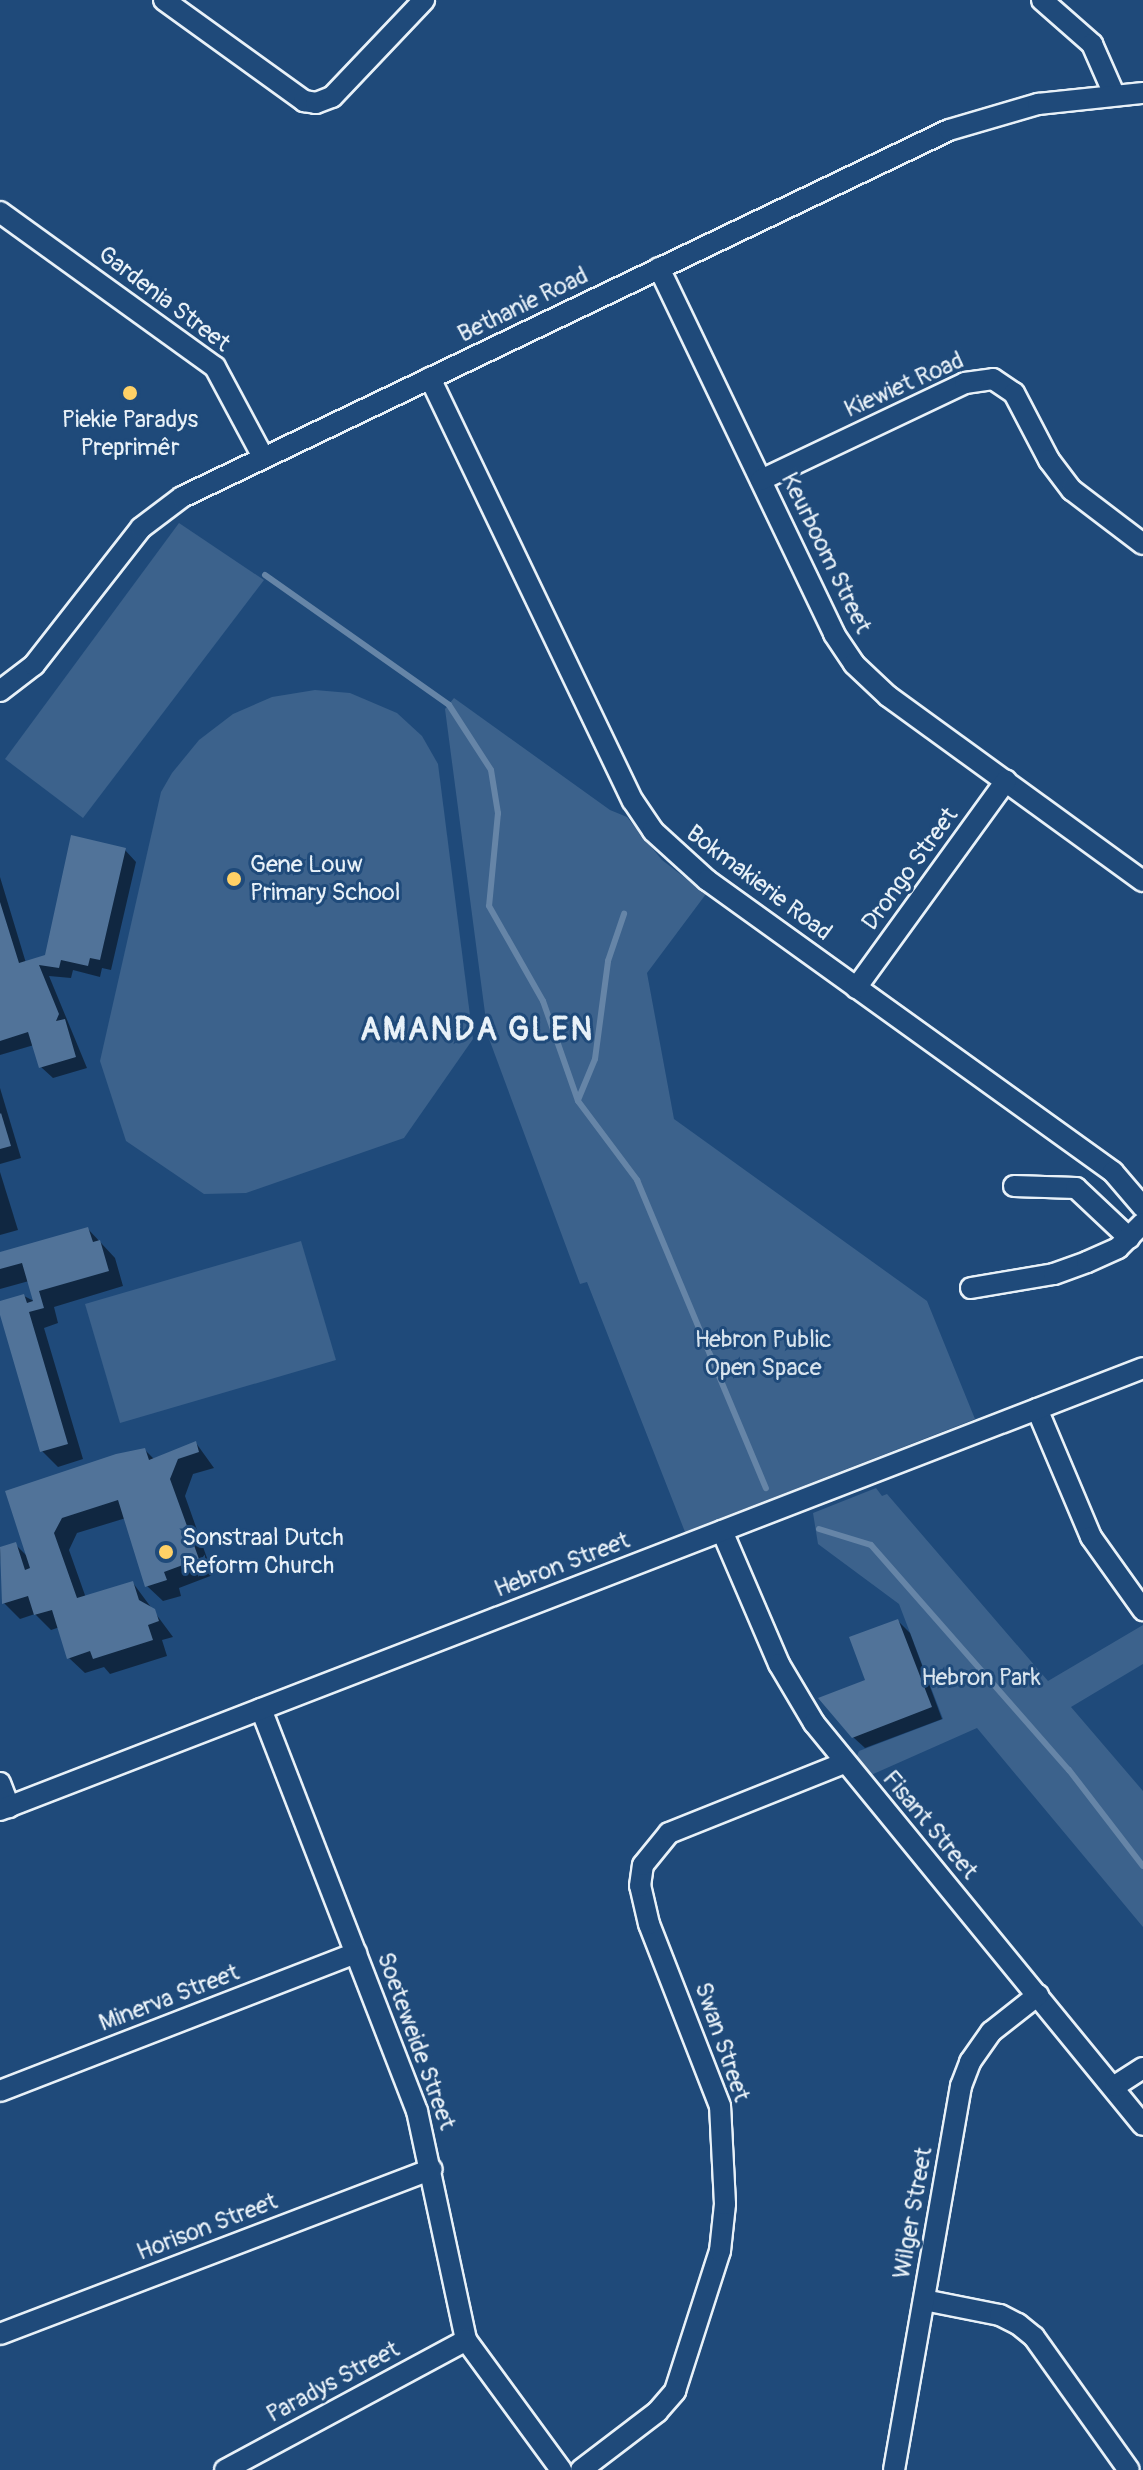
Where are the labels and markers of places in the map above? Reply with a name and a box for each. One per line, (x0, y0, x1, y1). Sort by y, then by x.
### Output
marker: Piekie Paradys Preprimêr (121, 384, 139, 402)
place label: Piekie Paradys Preprimêr (62, 406, 198, 462)
place label: Gene Louw Primary School (250, 851, 400, 907)
marker: Gene Louw Primary School (225, 870, 243, 888)
place label: Sonstraal Dutch Reform Church (182, 1524, 344, 1580)
marker: Sonstraal Dutch Reform Church (157, 1543, 175, 1561)

